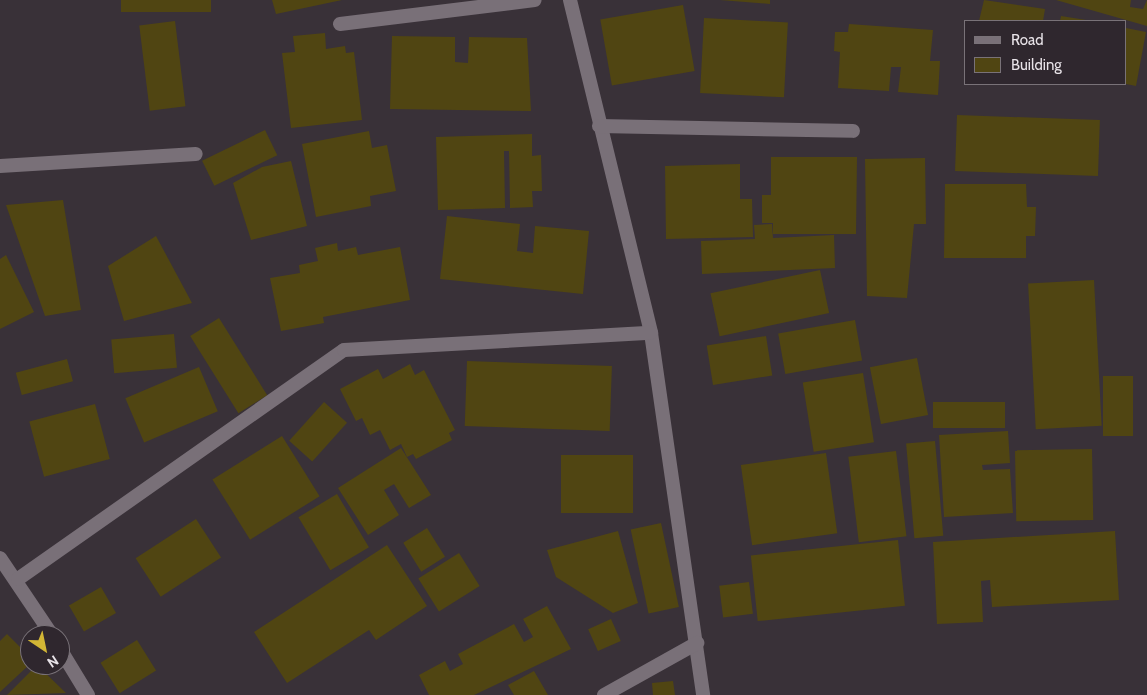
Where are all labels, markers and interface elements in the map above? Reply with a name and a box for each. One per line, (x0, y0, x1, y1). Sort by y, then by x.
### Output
legend (964, 20, 1127, 85)
text: Road (1011, 31, 1044, 49)
text: Building (1011, 56, 1062, 74)
north arrow (20, 625, 70, 675)
text: N (44, 651, 62, 672)

